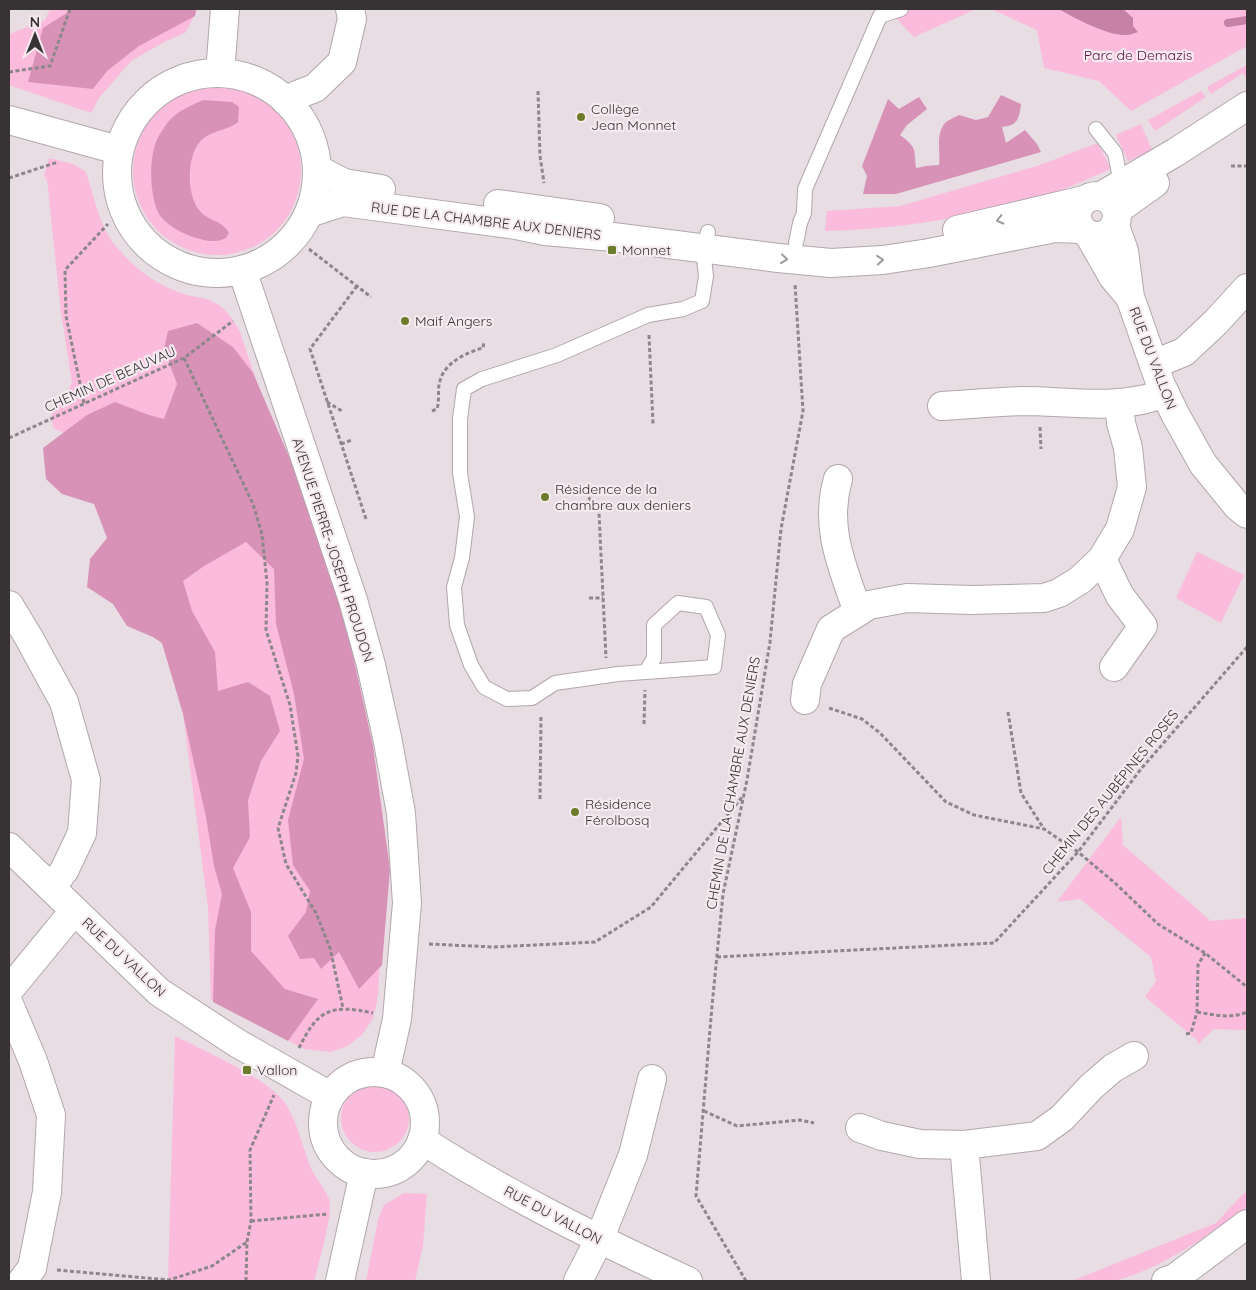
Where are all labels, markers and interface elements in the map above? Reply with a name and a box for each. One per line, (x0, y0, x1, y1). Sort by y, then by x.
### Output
north arrow (10, 10, 60, 60)
text: N (30, 13, 40, 31)
park label: Parc de Demazis (1084, 46, 1192, 64)
place label: Collège Jean Monnet (591, 100, 676, 134)
marker: Collège Jean Monnet (575, 111, 587, 123)
street label: RUE DE LA CHAMBRE AUX DENIERS (370, 198, 602, 244)
one-way arrow (996, 214, 1005, 225)
place label: Monnet (622, 241, 671, 259)
marker: Monnet (606, 244, 618, 256)
one-way arrow (781, 253, 789, 264)
one-way arrow (876, 255, 884, 266)
street label: RUE DU VALLON (1125, 304, 1181, 412)
place label: Maif Angers (415, 312, 492, 330)
marker: Maif Angers (399, 315, 411, 327)
street label: CHEMIN DE BEAUVAU (42, 342, 178, 416)
street label: AVENUE PIERRE-JOSEPH PROUDON (288, 435, 378, 665)
place label: Résidence de la chambre aux deniers (555, 480, 691, 514)
marker: Résidence de la chambre aux deniers (539, 491, 551, 503)
street label: CHEMIN DE LA CHAMBRE AUX DENIERS (702, 655, 764, 911)
street label: CHEMIN DES AUBÉPINES ROSES (1038, 706, 1182, 878)
place label: Résidence Férolbosq (585, 795, 652, 829)
marker: Résidence Férolbosq (569, 806, 581, 818)
street label: RUE DU VALLON (78, 913, 170, 1001)
place label: Vallon (257, 1061, 297, 1079)
marker: Vallon (241, 1064, 253, 1076)
street label: RUE DU VALLON (501, 1182, 605, 1248)

